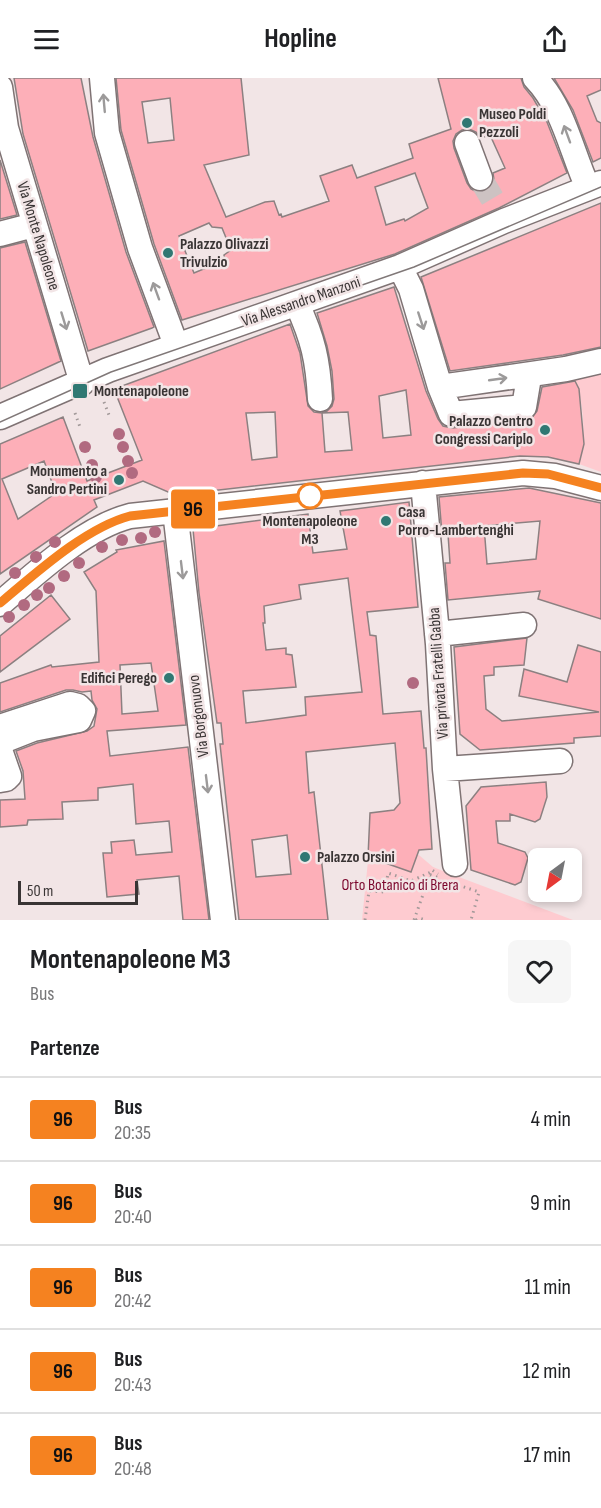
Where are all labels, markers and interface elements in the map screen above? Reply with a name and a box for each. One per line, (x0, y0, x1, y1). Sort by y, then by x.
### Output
icon: menu (30, 23, 63, 56)
text: Hopline (264, 23, 337, 55)
icon: share (538, 23, 571, 56)
one-way arrow (98, 94, 109, 114)
place label: Museo Poldi Pezzoli (479, 105, 546, 142)
marker: Museo Poldi Pezzoli (460, 116, 474, 130)
one-way arrow (561, 125, 572, 143)
street label: Via Monte Napoleone (12, 179, 64, 293)
place label: Palazzo Olivazzi Trivulzio (180, 235, 269, 272)
marker: Palazzo Olivazzi Trivulzio (161, 246, 175, 260)
street label: Via Alessandro Manzoni (239, 273, 363, 331)
one-way arrow (149, 282, 160, 300)
one-way arrow (59, 311, 70, 330)
one-way arrow (417, 311, 428, 330)
one-way arrow (488, 374, 508, 385)
marker: Montenapoleone (71, 382, 89, 400)
place label: Montenapoleone (94, 382, 189, 401)
place label: Palazzo Centro Congressi Cariplo (435, 412, 533, 449)
marker: Palazzo Centro Congressi Cariplo (538, 423, 552, 437)
place label: Monumento a Sandro Pertini (27, 462, 107, 499)
marker: Monumento a Sandro Pertini (112, 473, 126, 487)
marker: Montenapoleone M3 (297, 483, 323, 509)
line badge: 96 (166, 490, 220, 528)
text: 96 (183, 497, 203, 522)
place label: Casa Porro-Lambertenghi (398, 503, 514, 540)
place label: Montenapoleone M3 (263, 512, 358, 549)
marker: Casa Porro-Lambertenghi (379, 514, 393, 528)
one-way arrow (177, 559, 188, 579)
street label: Via privata Fratelli Gabba (425, 607, 453, 739)
place label: Edifici Perego (81, 669, 157, 688)
marker: Edifici Perego (162, 671, 176, 685)
street label: Via Borgonuovo (185, 674, 213, 758)
one-way arrow (202, 774, 213, 793)
place label: Palazzo Orsini (317, 848, 395, 867)
north arrow (528, 848, 582, 902)
map controls (528, 848, 582, 902)
marker: Palazzo Orsini (298, 850, 312, 864)
park label: Orto Botanico di Brera (341, 876, 459, 895)
scale bar (18, 878, 138, 906)
text: 50 m (27, 882, 53, 901)
button: heart (508, 940, 571, 1003)
text: Montenapoleone M3 (30, 943, 231, 976)
text: Bus (30, 982, 54, 1006)
text: Partenze (30, 1035, 100, 1062)
text: Bus (114, 1094, 143, 1121)
text: 4 min (531, 1106, 571, 1133)
text: 96 (53, 1107, 73, 1132)
text: 20:35 (114, 1121, 151, 1145)
text: Bus (114, 1178, 143, 1205)
text: 9 min (530, 1190, 571, 1217)
text: 96 (53, 1191, 73, 1216)
text: 20:40 (114, 1205, 152, 1229)
text: Bus (114, 1262, 143, 1289)
text: 11 min (524, 1274, 571, 1301)
text: 96 (53, 1275, 73, 1300)
text: 20:42 (114, 1289, 151, 1313)
text: Bus (114, 1346, 143, 1373)
text: 12 min (523, 1358, 571, 1385)
text: 96 (53, 1359, 73, 1384)
text: 20:43 (114, 1373, 152, 1397)
text: Bus (114, 1430, 143, 1457)
text: 17 min (523, 1442, 571, 1469)
text: 96 (53, 1443, 73, 1468)
text: 20:48 (114, 1457, 152, 1481)

